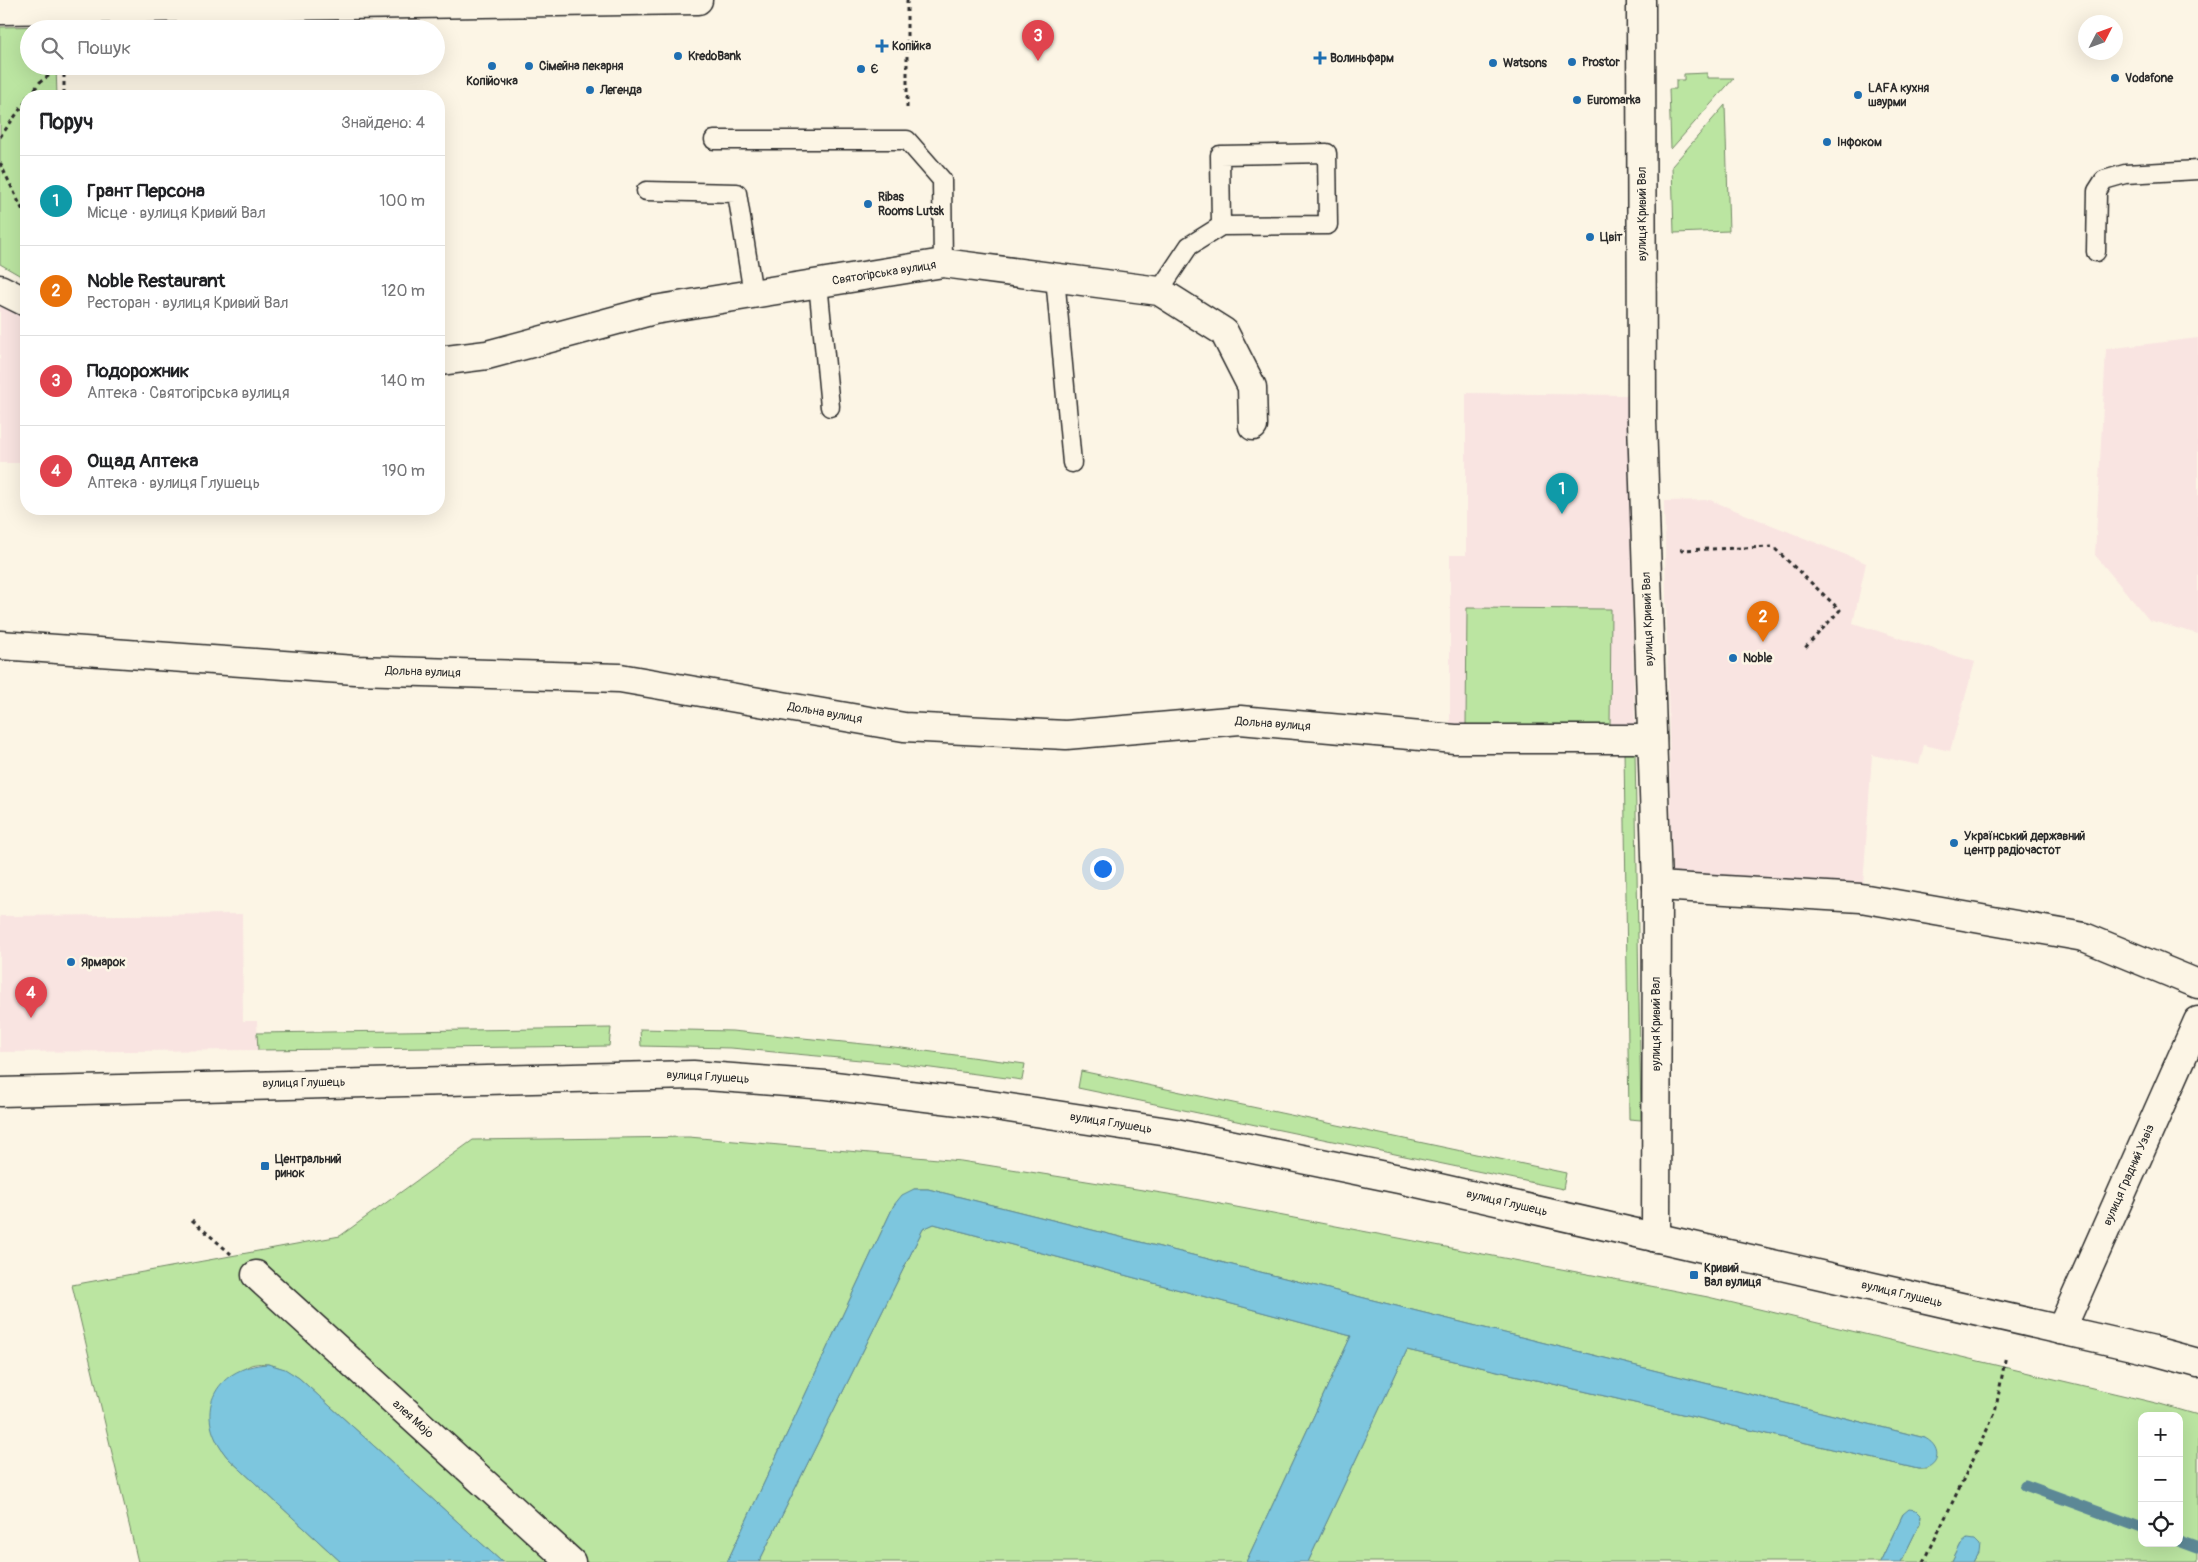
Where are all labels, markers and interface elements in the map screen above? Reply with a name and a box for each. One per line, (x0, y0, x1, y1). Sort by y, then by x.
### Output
north arrow (2078, 15, 2123, 60)
search box (20, 20, 445, 75)
pin: 3 (1022, 20, 1054, 61)
icon: search (38, 34, 66, 62)
text: Пошук (78, 36, 131, 60)
place label: Копійка (892, 39, 932, 54)
marker: Копійка (876, 40, 888, 52)
place label: KredoBank (688, 49, 742, 64)
marker: KredoBank (672, 50, 684, 62)
place label: Волиньфарм (1330, 51, 1394, 66)
marker: Волиньфарм (1314, 52, 1326, 64)
place label: Prostor (1582, 55, 1621, 70)
place label: Watsons (1503, 56, 1548, 71)
marker: Prostor (1566, 56, 1578, 68)
marker: Watsons (1487, 57, 1499, 69)
place label: Сімейна пекарня (539, 59, 624, 74)
marker: Копійочка (486, 60, 498, 72)
marker: Сімейна пекарня (523, 60, 535, 72)
place label: Є (871, 62, 879, 77)
marker: Є (855, 63, 867, 75)
place label: Vodafone (2125, 71, 2174, 86)
marker: Vodafone (2109, 72, 2121, 84)
place label: Копійочка (466, 74, 518, 89)
place label: LAFA кухня шаурми (1868, 81, 1929, 110)
place label: Легенда (599, 83, 642, 98)
marker: Легенда (584, 84, 596, 96)
marker: LAFA кухня шаурми (1852, 89, 1864, 101)
place label: Euromarka (1587, 93, 1641, 108)
marker: Euromarka (1571, 94, 1583, 106)
text: Поруч (40, 109, 93, 136)
text: Знайдено: 4 (341, 113, 425, 133)
place label: Інфоком (1837, 135, 1882, 150)
marker: Інфоком (1821, 136, 1833, 148)
street label: вулиця Кривий Вал (1635, 167, 1650, 261)
text: Грант Персона (87, 179, 205, 203)
place label: Ribas Rooms Lutsk (878, 190, 945, 219)
text: 1 (53, 191, 59, 211)
text: 100 m (379, 191, 425, 211)
marker: Ribas Rooms Lutsk (862, 198, 874, 210)
text: Місце · вулиця Кривий Вал (87, 203, 266, 223)
place label: Цвіт (1600, 230, 1624, 245)
marker: Цвіт (1584, 231, 1596, 243)
street label: Святогірська вулиця (831, 257, 937, 289)
text: Noble Restaurant (87, 269, 225, 293)
text: 2 (52, 281, 60, 301)
text: 120 m (381, 281, 425, 301)
text: Ресторан · вулиця Кривий Вал (87, 293, 289, 313)
text: Подорожник (87, 359, 189, 383)
text: 3 (52, 371, 60, 391)
text: 140 m (381, 371, 425, 391)
text: Аптека · Святогірська вулиця (87, 383, 289, 403)
text: Ощад Аптека (87, 449, 198, 473)
text: 4 (51, 461, 61, 481)
text: 190 m (382, 461, 425, 481)
text: Аптека · вулиця Глушець (87, 473, 260, 493)
pin: 1 (1546, 473, 1578, 514)
street label: вулиця Кривий Вал (1639, 571, 1657, 667)
pin: 2 (1747, 601, 1779, 642)
place label: Noble (1743, 651, 1773, 666)
marker: Noble (1727, 652, 1739, 664)
street label: Дольна вулиця (384, 663, 461, 681)
street label: Дольна вулиця (786, 699, 864, 727)
street label: Дольна вулиця (1234, 714, 1312, 734)
place label: Український державний центр радіочастот (1964, 829, 2085, 858)
marker: Український державний центр радіочастот (1948, 837, 1960, 849)
your location (1090, 856, 1116, 882)
place label: Ярмарок (81, 955, 126, 970)
marker: Ярмарок (65, 956, 77, 968)
pin: 4 (15, 977, 47, 1018)
street label: вулиця Кривий Вал (1649, 977, 1664, 1071)
street label: вулиця Глушець (666, 1067, 750, 1087)
street label: вулиця Глушець (262, 1075, 346, 1091)
street label: вулиця Глушець (1069, 1109, 1153, 1137)
street label: вулиця Градний Узвіз (2100, 1122, 2158, 1228)
place label: Центральний ринок (275, 1152, 342, 1181)
marker: Центральний ринок (259, 1160, 271, 1172)
street label: вулиця Глушець (1465, 1186, 1549, 1220)
place label: Кривий Вал вулиця (1704, 1261, 1761, 1290)
marker: Кривий Вал вулиця (1688, 1269, 1700, 1281)
street label: вулиця Глушець (1860, 1277, 1944, 1311)
street label: алея Mojo (389, 1397, 437, 1442)
map controls (2138, 1412, 2183, 1547)
button: + (2138, 1412, 2183, 1457)
button: − (2138, 1457, 2183, 1502)
button: locate (2138, 1502, 2183, 1547)

